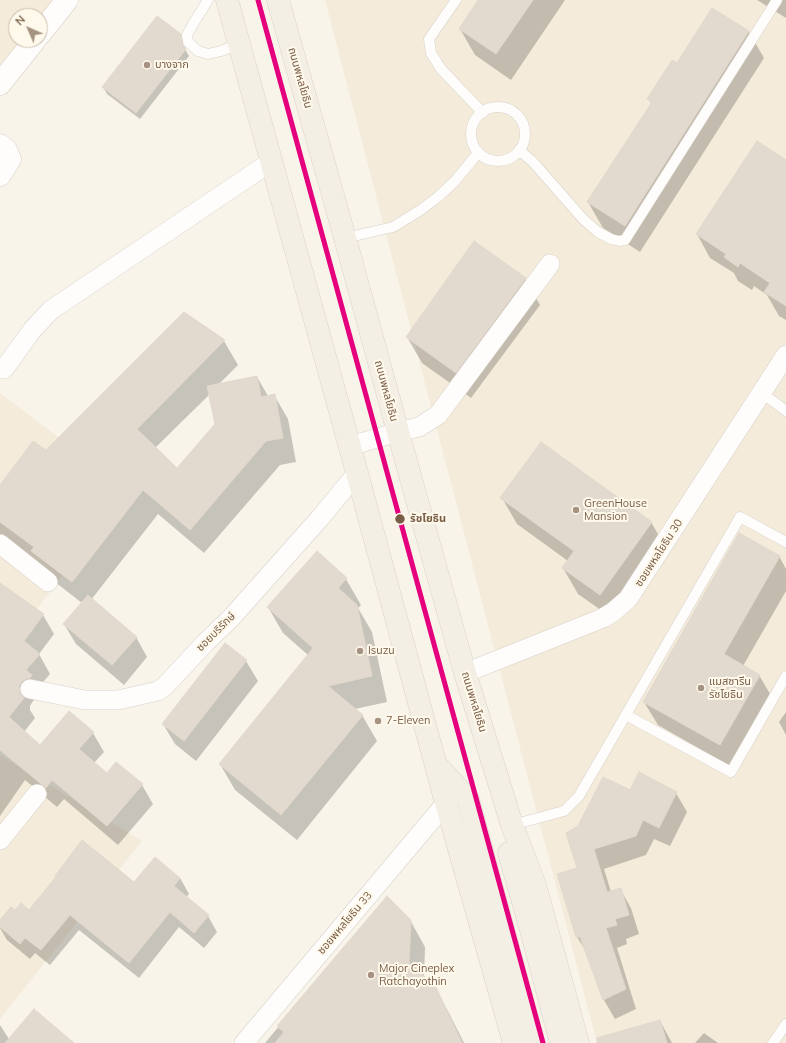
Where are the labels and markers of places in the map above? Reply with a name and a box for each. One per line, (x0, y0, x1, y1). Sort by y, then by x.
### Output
place label: บางจาก (155, 58, 189, 72)
marker: บางจาก (142, 60, 152, 70)
place label: GreenHouse Mansion (584, 497, 647, 523)
marker: GreenHouse Mansion (571, 505, 581, 515)
marker: รัชโยธิน (393, 512, 407, 526)
place label: รัชโยธิน (410, 512, 446, 526)
place label: Isuzu (368, 644, 395, 658)
marker: Isuzu (355, 646, 365, 656)
place label: แมสซารีน รัชโยธิน (709, 675, 751, 701)
marker: แมสซารีน รัชโยธิน (696, 683, 706, 693)
place label: 7-Eleven (386, 714, 430, 728)
marker: 7-Eleven (373, 716, 383, 726)
place label: Major Cineplex Ratchayothin (379, 962, 454, 988)
marker: Major Cineplex Ratchayothin (366, 970, 376, 980)

